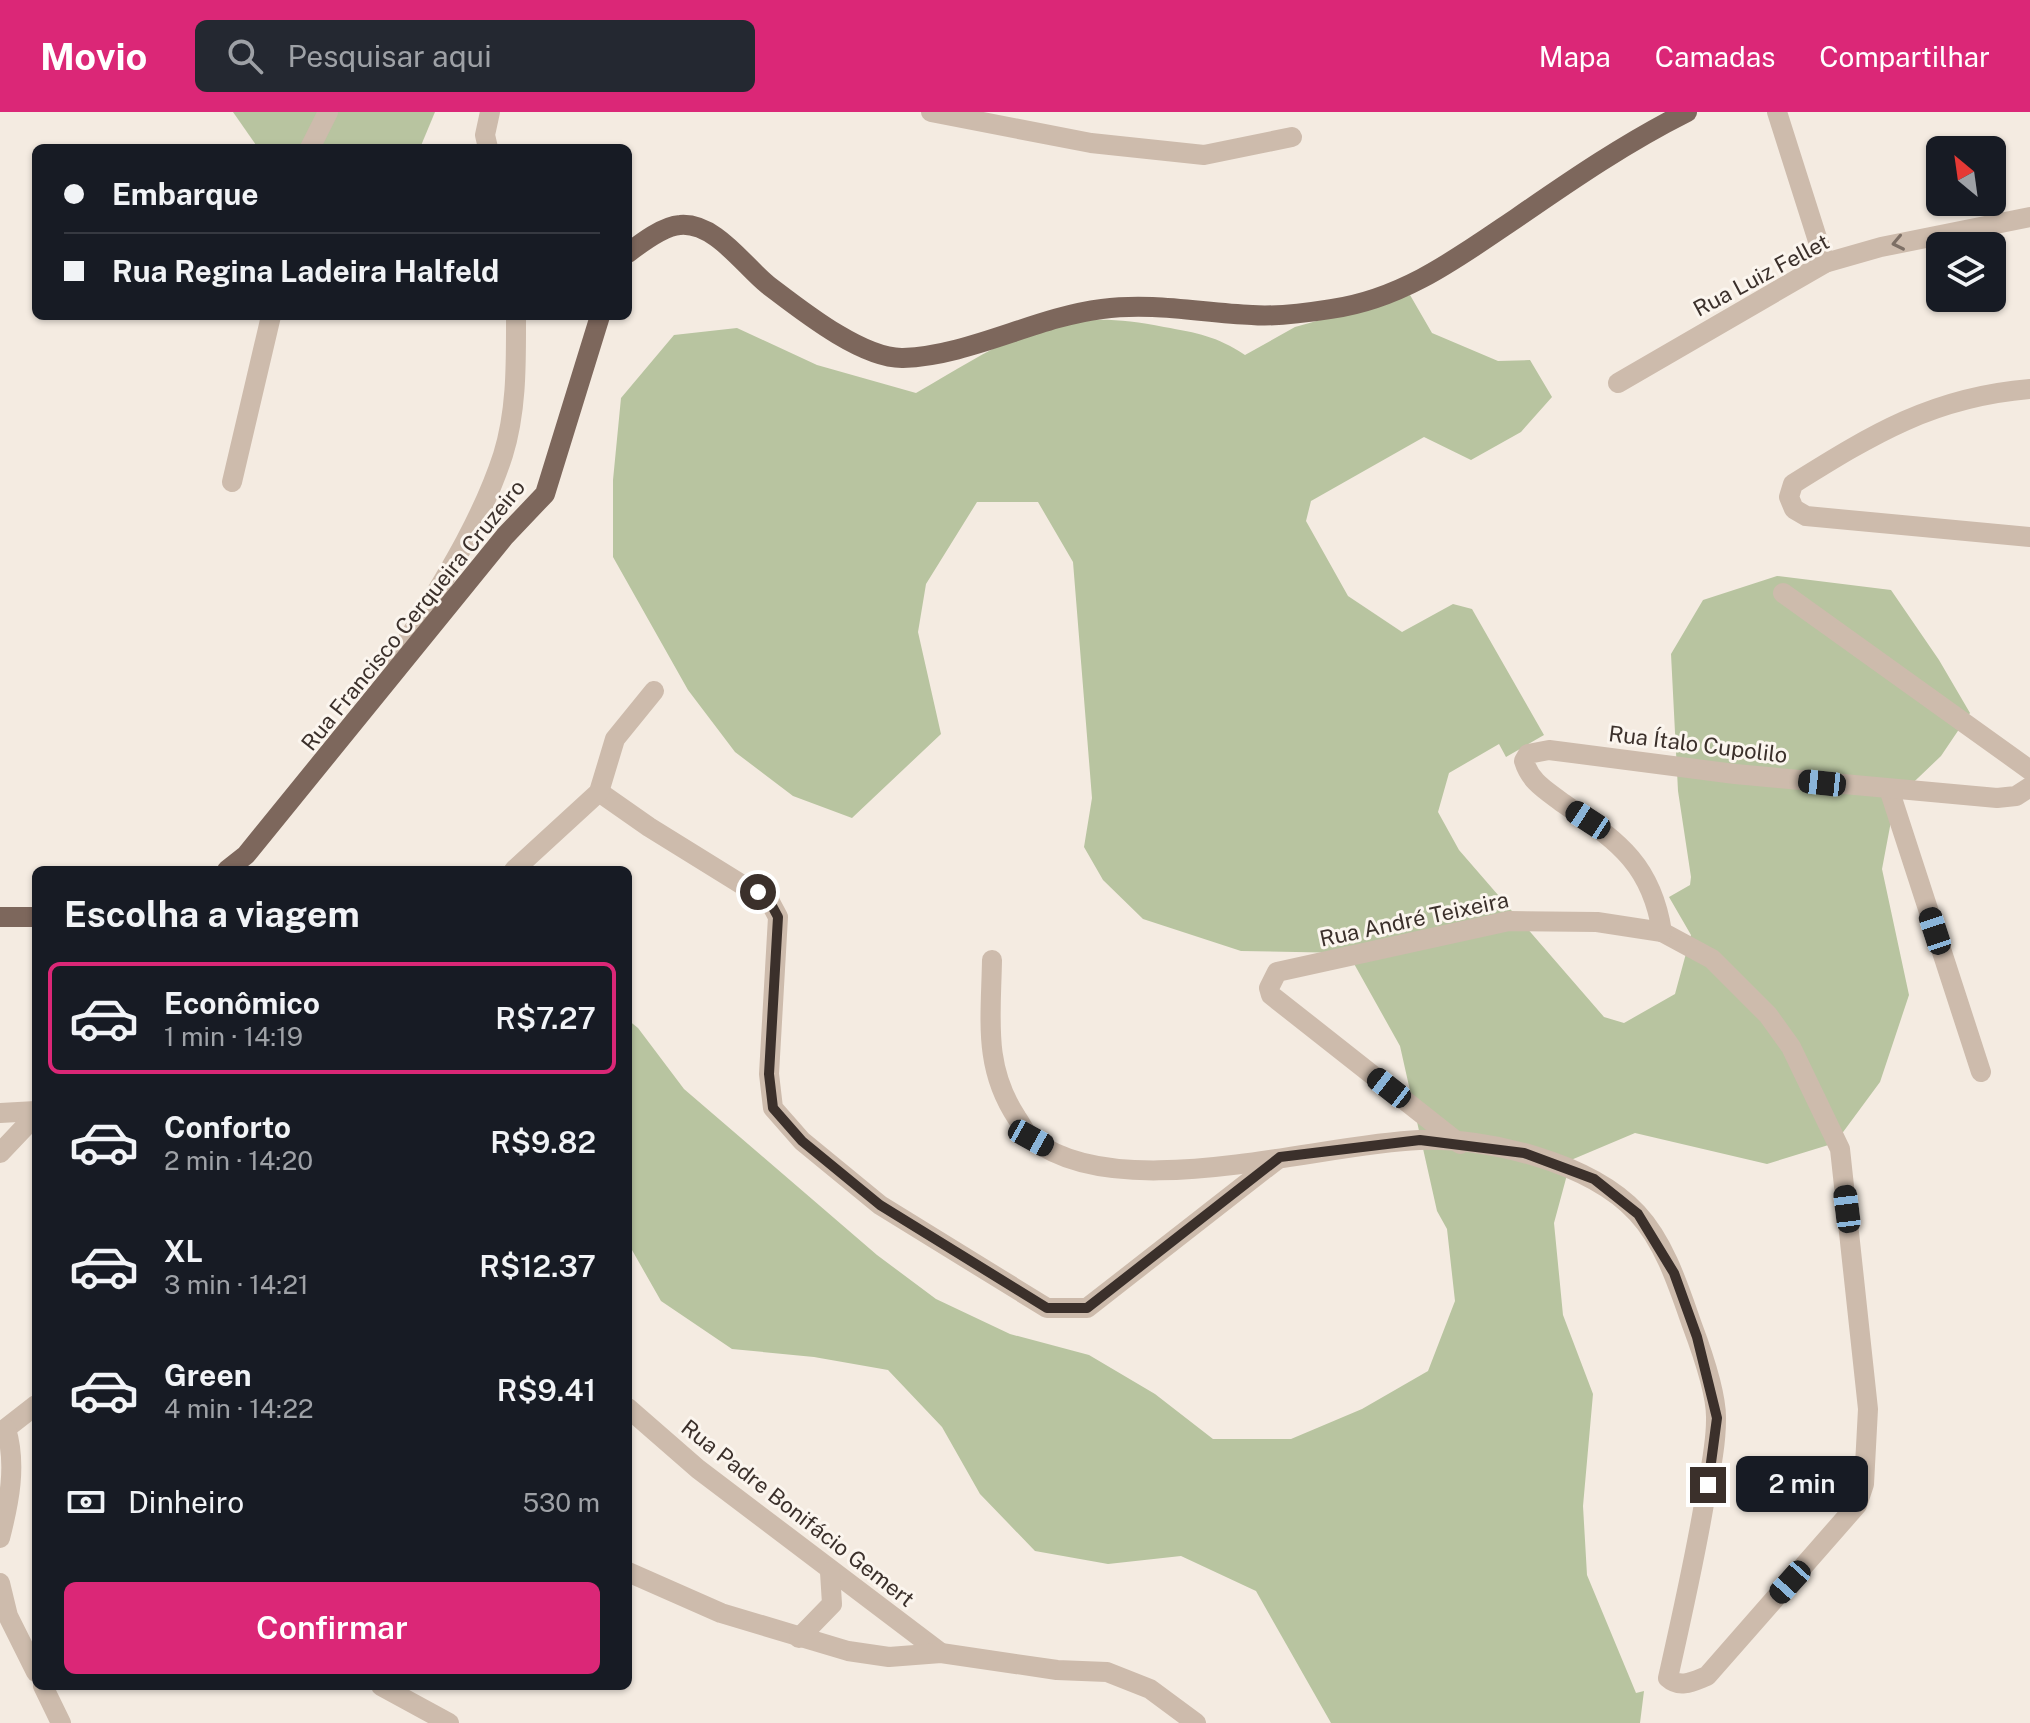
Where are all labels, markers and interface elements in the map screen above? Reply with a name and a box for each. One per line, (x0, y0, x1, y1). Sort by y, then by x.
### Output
search box (195, 20, 755, 92)
text: Movio (40, 34, 147, 79)
icon: search (223, 34, 267, 78)
text: Pesquisar aqui (287, 38, 492, 74)
text: Mapa (1539, 40, 1611, 73)
text: Camadas (1655, 40, 1775, 73)
text: Compartilhar (1819, 40, 1990, 73)
north arrow (1926, 136, 2006, 216)
map controls (1926, 136, 2006, 312)
text: Embarque (112, 176, 259, 212)
street label: Rua Luiz Fellet (1689, 228, 1833, 322)
button: layers (1926, 232, 2006, 312)
one-way arrow (1892, 234, 1906, 251)
text: Rua Regina Ladeira Halfeld (112, 253, 499, 289)
street label: Rua Francisco Cerqueira Cruzeiro (296, 474, 530, 756)
street label: Rua Ítalo Cupolilo (1607, 720, 1789, 768)
car (1797, 769, 1847, 797)
car (1561, 797, 1615, 843)
route start (740, 874, 776, 910)
street label: Rua André Teixeira (1317, 886, 1511, 952)
text: Escolha a viagem (64, 893, 360, 935)
car (1916, 904, 1954, 958)
icon: car (68, 982, 140, 1054)
text: Econômico (164, 985, 320, 1021)
text: R$7.27 (495, 1000, 596, 1036)
text: 1 min · 14:19 (164, 1021, 303, 1052)
car (1363, 1064, 1415, 1112)
icon: car (68, 1106, 140, 1178)
text: Conforto (164, 1109, 291, 1145)
car (1004, 1116, 1058, 1160)
text: R$9.82 (490, 1124, 596, 1160)
text: 2 min · 14:20 (164, 1145, 313, 1176)
car (1832, 1184, 1862, 1234)
icon: car (68, 1230, 140, 1302)
text: XL (164, 1233, 203, 1269)
text: R$12.37 (479, 1248, 596, 1284)
text: 3 min · 14:21 (164, 1269, 309, 1300)
icon: car (68, 1354, 140, 1426)
text: Green (164, 1357, 251, 1393)
text: R$9.41 (497, 1372, 596, 1408)
text: 4 min · 14:22 (164, 1393, 314, 1424)
street label: Rua Padre Bonifácio Gemert (676, 1414, 920, 1612)
callout: 2 min (1736, 1457, 1868, 1513)
route end (1690, 1467, 1726, 1503)
text: 2 min (1768, 1468, 1836, 1499)
icon: cash (64, 1480, 108, 1524)
text: Dinheiro (128, 1484, 244, 1520)
text: 530 m (522, 1487, 600, 1518)
car (1765, 1556, 1815, 1608)
button: Confirmar (64, 1582, 600, 1674)

